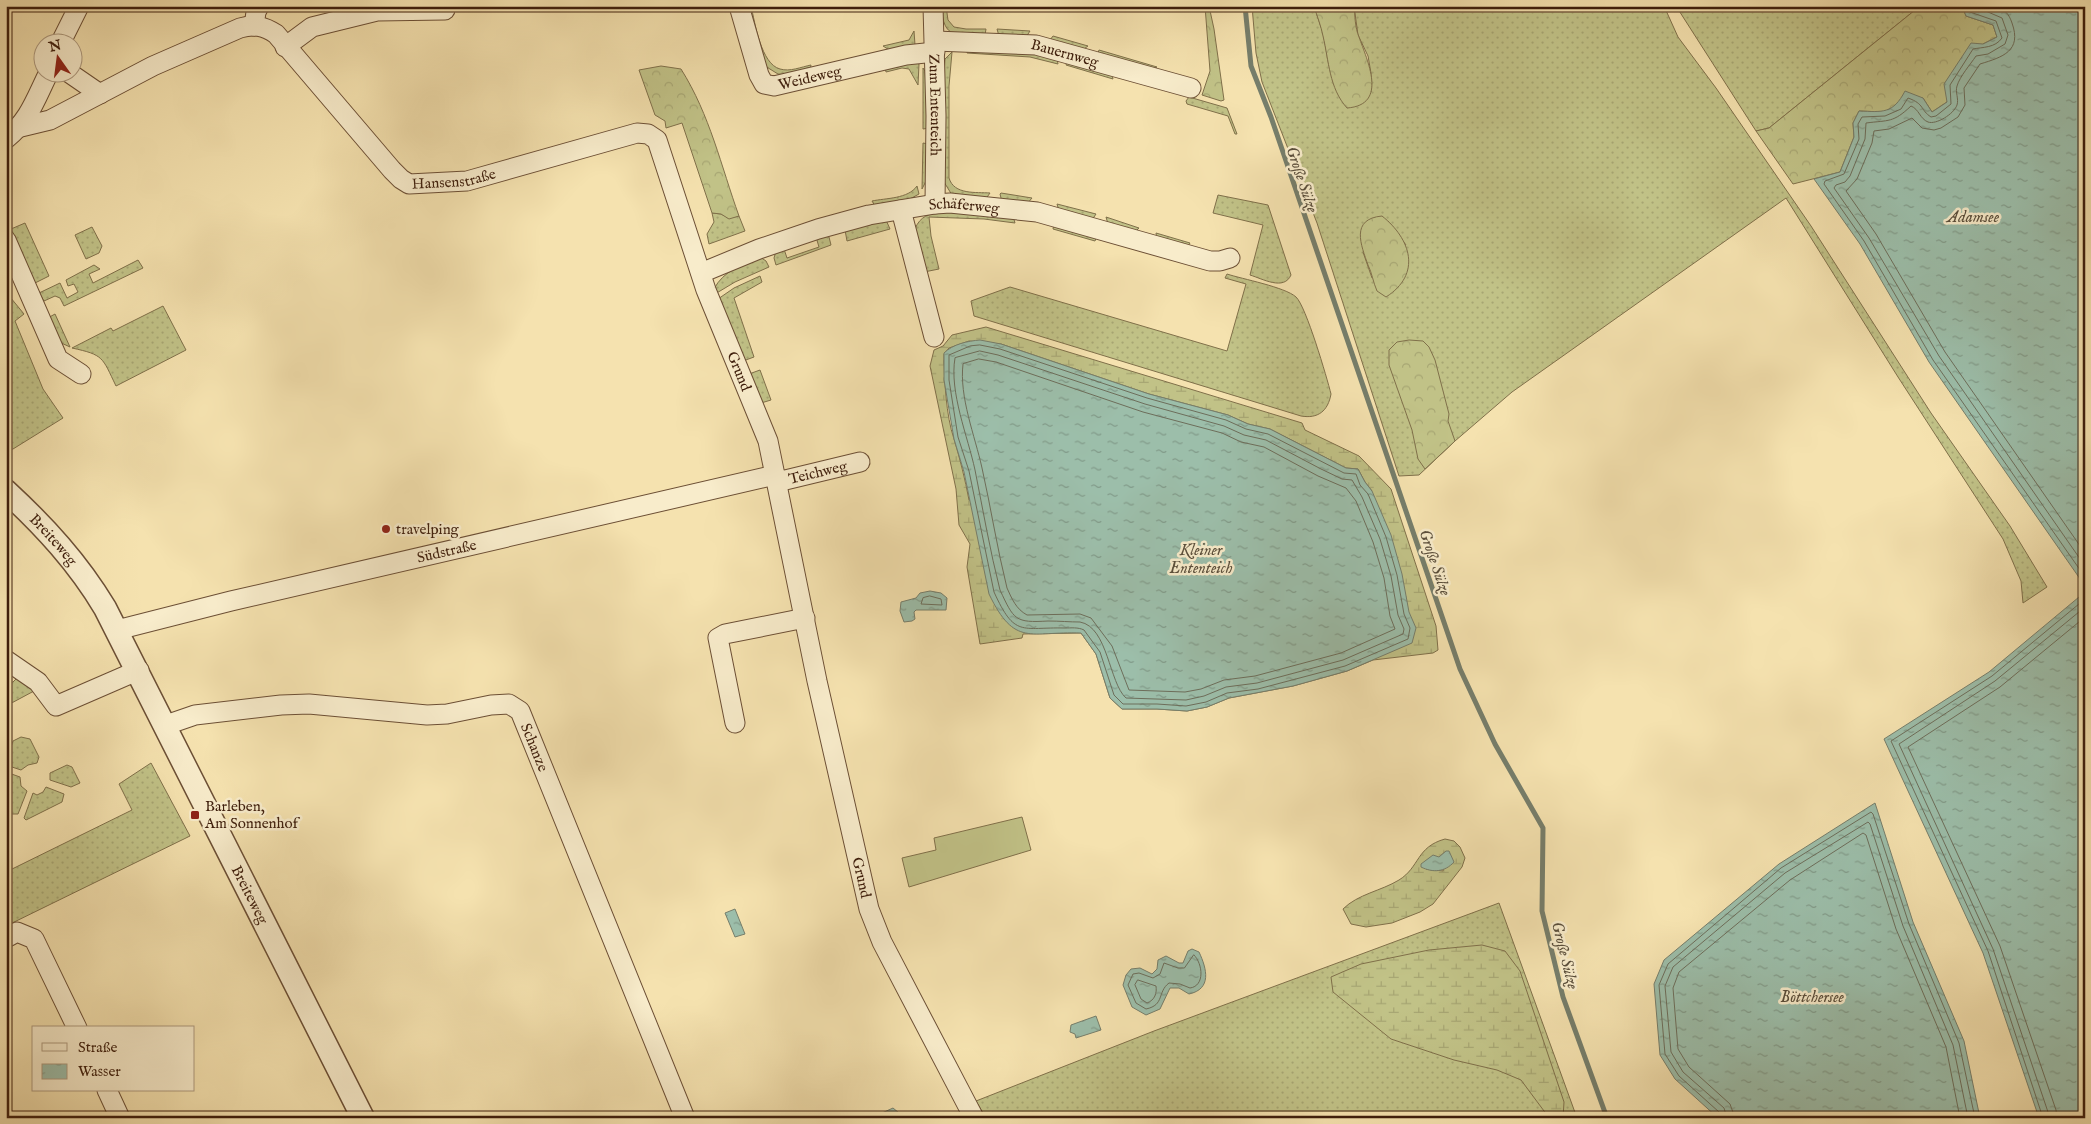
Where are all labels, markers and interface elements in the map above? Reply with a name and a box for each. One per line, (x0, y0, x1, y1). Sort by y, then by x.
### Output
north arrow (32, 32, 82, 82)
street label: Bauernweg (1029, 35, 1101, 72)
text: N (46, 36, 63, 57)
street label: Zum Ententeich (924, 54, 945, 156)
street label: Weideweg (776, 61, 844, 95)
water label: Große Sülze (1280, 144, 1322, 216)
street label: Hansenstraße (411, 164, 498, 194)
street label: Schäferweg (927, 194, 1001, 218)
water label: Adamsee (1945, 208, 2000, 228)
street label: Grund (722, 349, 756, 395)
street label: Teichweg (787, 456, 850, 489)
street label: Breiteweg (25, 510, 82, 570)
place label: travelping (396, 520, 460, 539)
marker: travelping (380, 523, 392, 535)
water label: Große Sülze (1413, 527, 1455, 599)
street label: Südstraße (415, 535, 479, 568)
water label: Kleiner Ententeich (1169, 541, 1233, 579)
street label: Schanze (516, 721, 553, 775)
place label: Barleben, Am Sonnenhof (204, 797, 301, 833)
marker: Barleben, Am Sonnenhof (189, 809, 201, 821)
street label: Grund (847, 855, 875, 901)
street label: Breiteweg (227, 862, 273, 928)
water label: Große Sülze (1546, 920, 1582, 992)
water label: Böttchersee (1780, 988, 1844, 1008)
legend (32, 1026, 195, 1092)
text: Straße (78, 1038, 118, 1057)
text: Wasser (78, 1062, 121, 1081)

